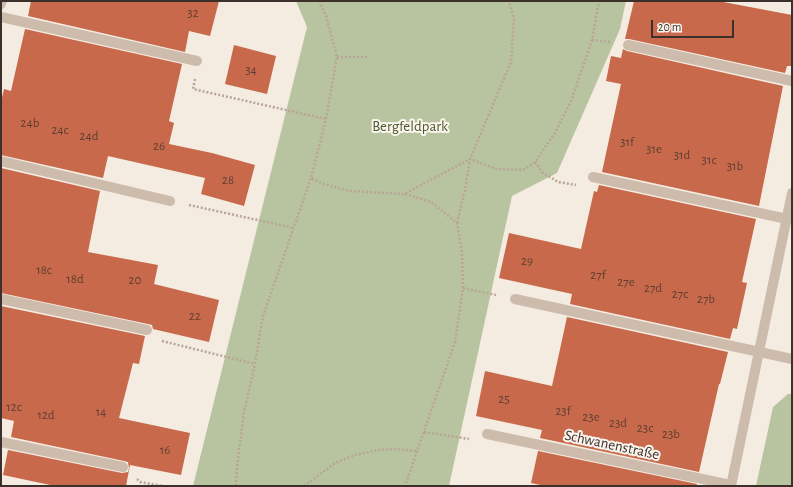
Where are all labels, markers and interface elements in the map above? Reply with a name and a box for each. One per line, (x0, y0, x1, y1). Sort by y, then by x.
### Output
house number: 32 (187, 5, 199, 21)
scale bar (653, 12, 736, 38)
text: 20 m (658, 21, 681, 33)
house number: 34 (245, 62, 257, 78)
house number: 24b (21, 115, 39, 131)
park label: Bergfeldpark (372, 117, 448, 135)
house number: 24c (51, 122, 69, 138)
house number: 24d (80, 128, 98, 144)
house number: 31f (620, 134, 634, 150)
house number: 26 (153, 138, 165, 154)
house number: 31e (646, 141, 662, 157)
house number: 31d (674, 147, 690, 163)
house number: 31c (702, 152, 716, 168)
house number: 31b (727, 158, 743, 174)
house number: 28 (222, 172, 234, 188)
house number: 29 (521, 253, 533, 269)
house number: 18c (36, 262, 52, 278)
house number: 27f (590, 267, 606, 283)
house number: 18d (66, 271, 84, 287)
house number: 20 (129, 272, 141, 288)
house number: 27e (617, 274, 635, 290)
house number: 27d (644, 280, 662, 296)
house number: 27c (672, 286, 688, 302)
house number: 27b (697, 291, 715, 307)
house number: 22 (189, 308, 201, 324)
house number: 25 (498, 391, 510, 407)
house number: 12c (6, 399, 22, 415)
house number: 23f (555, 403, 571, 419)
house number: 14 (96, 404, 106, 420)
house number: 12d (37, 407, 55, 423)
house number: 23e (582, 409, 600, 425)
house number: 23d (609, 415, 627, 431)
house number: 23c (637, 420, 653, 436)
street label: Schwanenstraße (563, 426, 661, 464)
house number: 23b (662, 426, 680, 442)
house number: 16 (160, 442, 170, 458)

